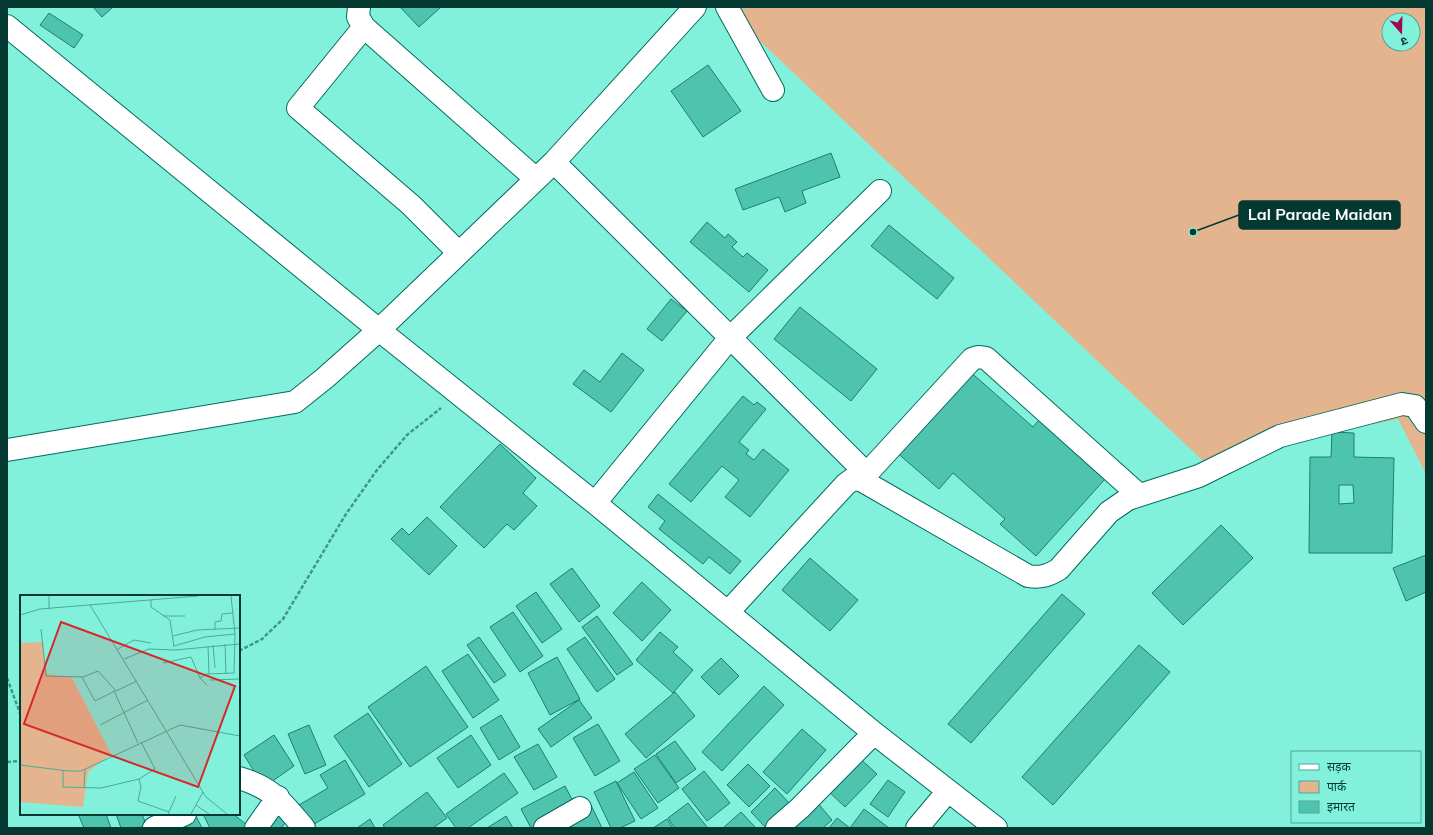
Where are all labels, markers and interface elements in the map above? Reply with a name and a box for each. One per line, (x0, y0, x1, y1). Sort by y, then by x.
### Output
north arrow (1381, 12, 1421, 52)
text: उ (1398, 34, 1410, 49)
callout: Lal Parade Maidan (1239, 201, 1400, 229)
text: Lal Parade Maidan (1248, 204, 1392, 224)
inset map (20, 595, 240, 815)
legend (1291, 751, 1421, 823)
text: सड़क (1327, 759, 1352, 774)
text: पार्क (1327, 779, 1347, 794)
text: इमारत (1327, 799, 1356, 814)

